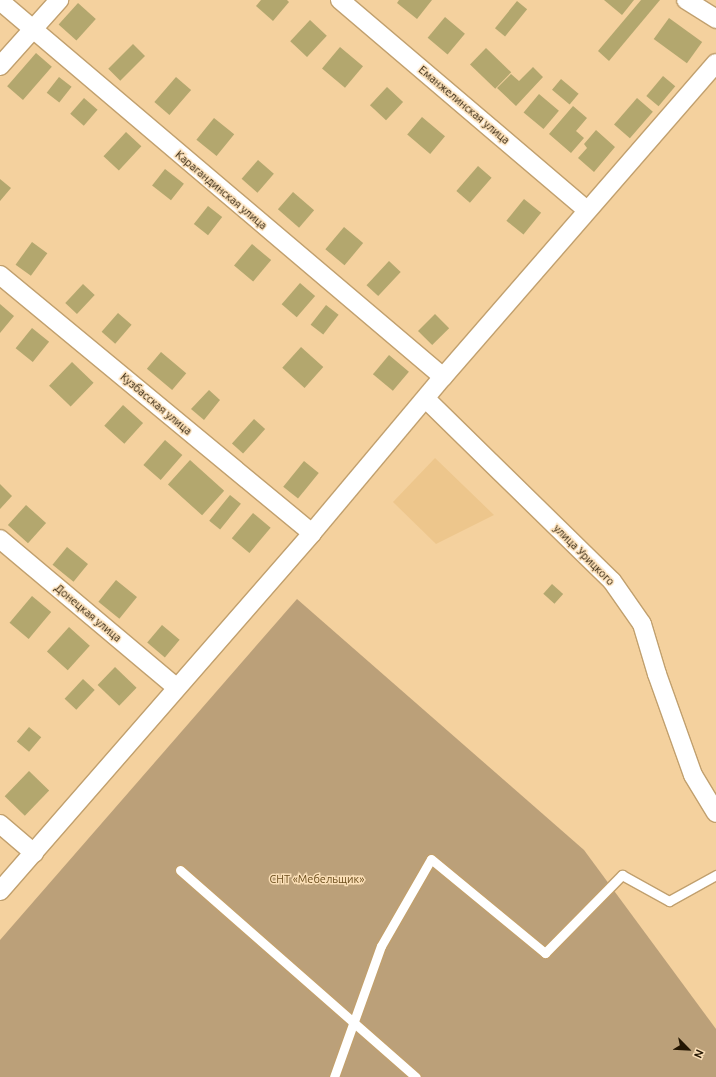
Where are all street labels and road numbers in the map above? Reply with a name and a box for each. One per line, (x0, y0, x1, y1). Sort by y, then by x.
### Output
street label: Еманжелинская улица (416, 63, 512, 147)
street label: Карагандинская улица (173, 148, 269, 232)
street label: Кузбасская улица (118, 370, 194, 438)
street label: улица Урицкого (551, 522, 617, 588)
street label: Донецкая улица (52, 581, 124, 645)

